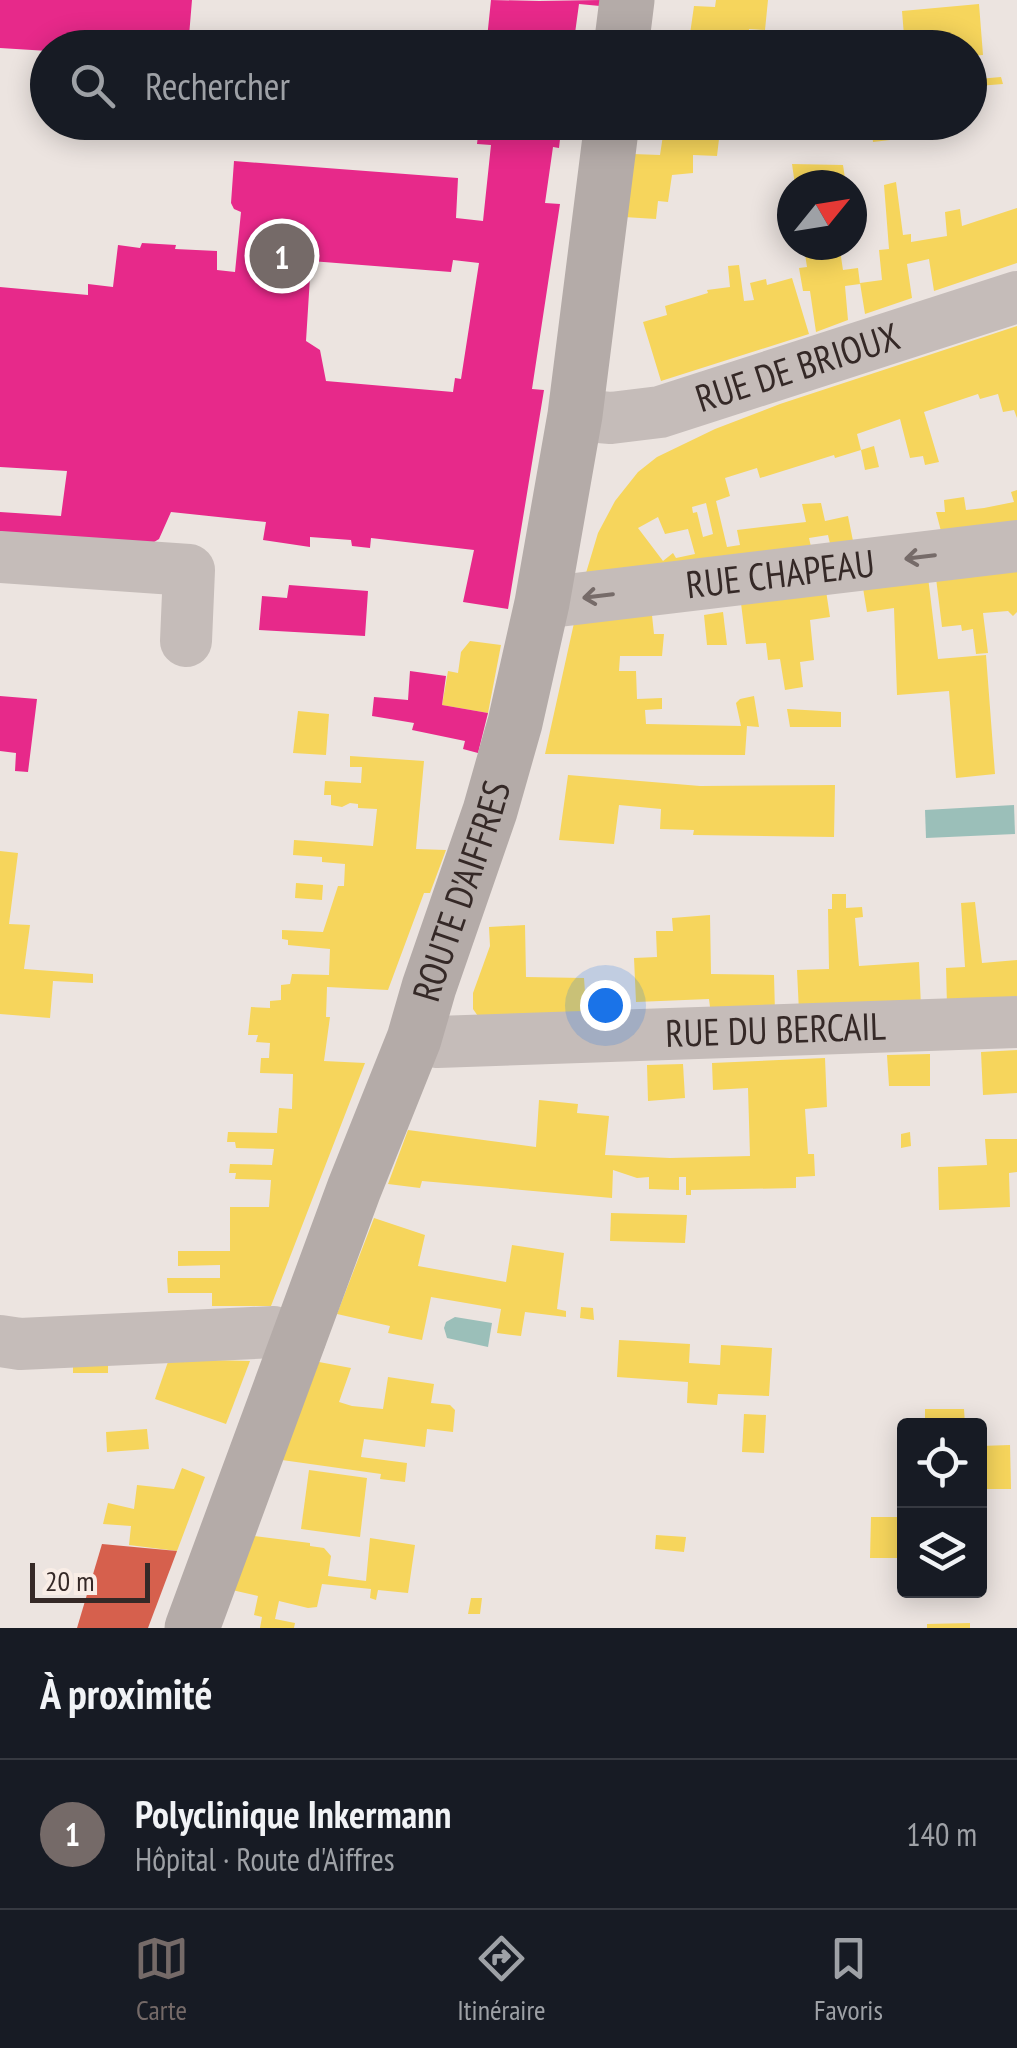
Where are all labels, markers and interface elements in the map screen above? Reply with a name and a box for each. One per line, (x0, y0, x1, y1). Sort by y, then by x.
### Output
search box (30, 30, 987, 140)
icon: search (65, 58, 120, 113)
text: Rechercher (145, 61, 290, 110)
north arrow (777, 170, 867, 260)
pin: 1 (250, 218, 314, 294)
street label: RUE DE BRIOUX (689, 311, 905, 422)
street label: RUE CHAPEAU (683, 537, 877, 609)
one-way arrow (905, 549, 937, 567)
one-way arrow (582, 587, 614, 606)
street label: ROUTE D'AIFFRES (400, 775, 520, 1007)
your location (580, 980, 631, 1031)
street label: RUE DU BERCAIL (664, 1001, 887, 1057)
map controls (897, 1418, 987, 1598)
button: locate (897, 1418, 987, 1508)
button: layers (897, 1508, 987, 1598)
scale bar (30, 1558, 150, 1602)
text: 20 m (45, 1562, 94, 1599)
text: À proximité (40, 1666, 212, 1721)
text: Polyclinique Inkermann (135, 1789, 451, 1838)
text: 1 (65, 1813, 80, 1855)
text: 140 m (906, 1813, 977, 1855)
text: Hôpital · Route d'Aiffres (135, 1838, 394, 1880)
tab: Carte (134, 1931, 189, 2028)
tab: Itinéraire (457, 1931, 546, 2028)
tab: Favoris (814, 1931, 883, 2028)

